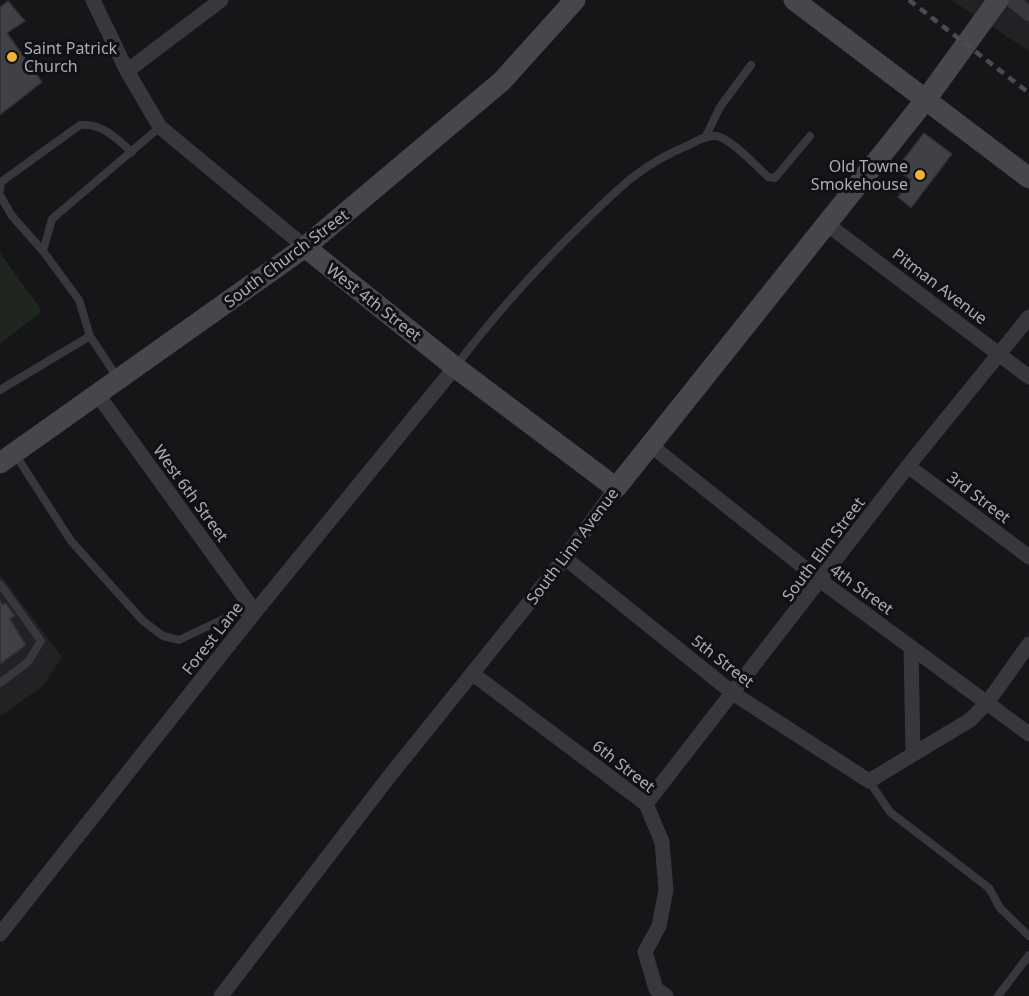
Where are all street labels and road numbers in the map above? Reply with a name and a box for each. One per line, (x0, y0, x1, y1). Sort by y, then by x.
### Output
street label: South Church Street (219, 204, 353, 312)
street label: Pitman Avenue (888, 243, 992, 329)
street label: West 4th Street (322, 258, 426, 346)
street label: West 6th Street (148, 440, 234, 546)
street label: 3rd Street (943, 466, 1015, 528)
street label: South Linn Avenue (521, 483, 623, 609)
street label: South Elm Street (777, 492, 870, 606)
street label: 4th Street (826, 558, 898, 620)
street label: Forest Lane (176, 597, 248, 679)
street label: 5th Street (687, 630, 759, 692)
street label: 6th Street (588, 735, 660, 797)

